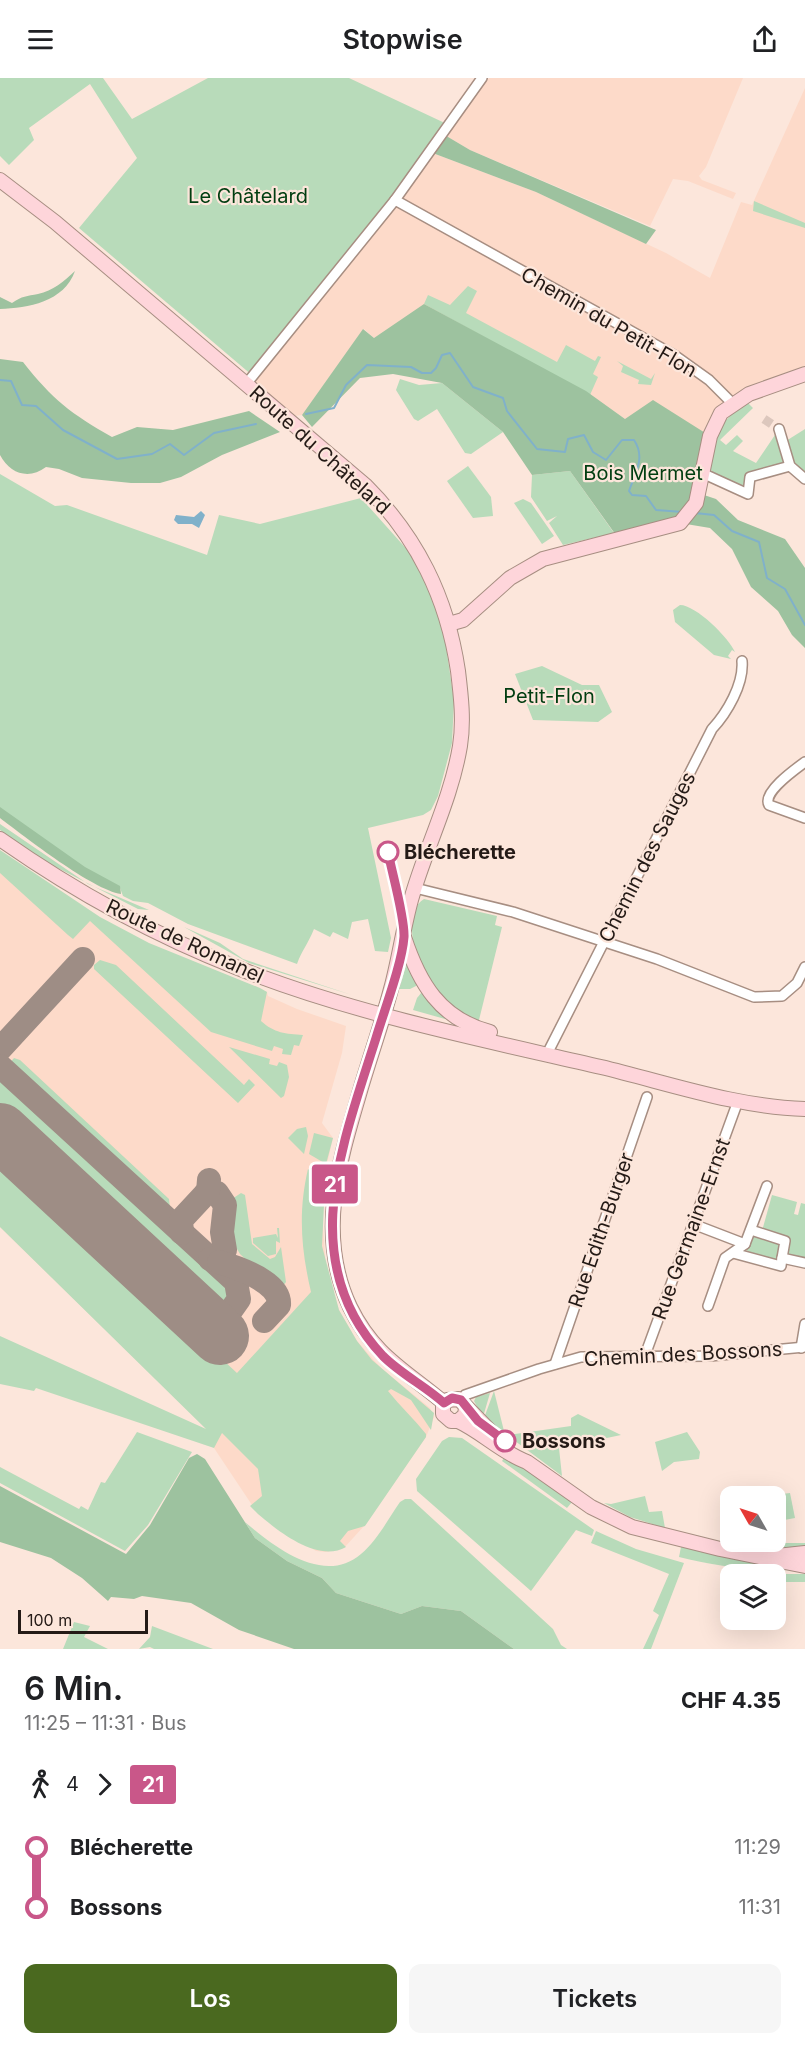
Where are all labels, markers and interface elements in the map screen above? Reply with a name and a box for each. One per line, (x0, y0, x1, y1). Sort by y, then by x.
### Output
icon: menu (24, 23, 57, 56)
text: Stopwise (342, 23, 463, 56)
icon: share (748, 23, 781, 56)
park label: Le Châtelard (188, 184, 308, 208)
street label: Chemin du Petit-Flon (517, 262, 701, 382)
street label: Route du Châtelard (245, 381, 395, 519)
park label: Bois Mermet (583, 461, 703, 485)
park label: Petit-Flon (503, 684, 595, 708)
street label: Chemin des Sauges (594, 768, 700, 946)
place label: Blécherette (404, 840, 516, 864)
marker: Blécherette (377, 841, 399, 863)
street label: Route de Romanel (102, 894, 268, 988)
street label: Rue Germaine-Ernst (647, 1135, 735, 1323)
street label: Rue Edith-Burger (563, 1149, 639, 1311)
line badge: 21 (308, 1164, 362, 1204)
text: 21 (324, 1172, 346, 1197)
street label: Chemin des Bossons (583, 1337, 783, 1371)
place label: Bossons (522, 1429, 606, 1453)
marker: Bossons (494, 1430, 516, 1452)
north arrow (720, 1486, 786, 1552)
map controls (720, 1486, 786, 1630)
button: layers (720, 1564, 786, 1630)
scale bar (18, 1607, 148, 1634)
text: 100 m (27, 1610, 72, 1630)
text: 6 Min. (24, 1668, 123, 1708)
text: CHF 4.35 (681, 1687, 781, 1713)
text: 11:25 – 11:31 · Bus (24, 1711, 187, 1735)
icon: walk (24, 1768, 57, 1801)
icon: forward (88, 1768, 121, 1801)
text: 4 (66, 1772, 79, 1796)
text: 21 (142, 1772, 164, 1797)
text: Blécherette (70, 1834, 193, 1860)
text: 11:29 (734, 1835, 781, 1859)
text: Bossons (70, 1894, 162, 1920)
text: 11:31 (738, 1895, 781, 1919)
button: Los (24, 1964, 397, 2033)
button: Tickets (409, 1964, 781, 2033)

